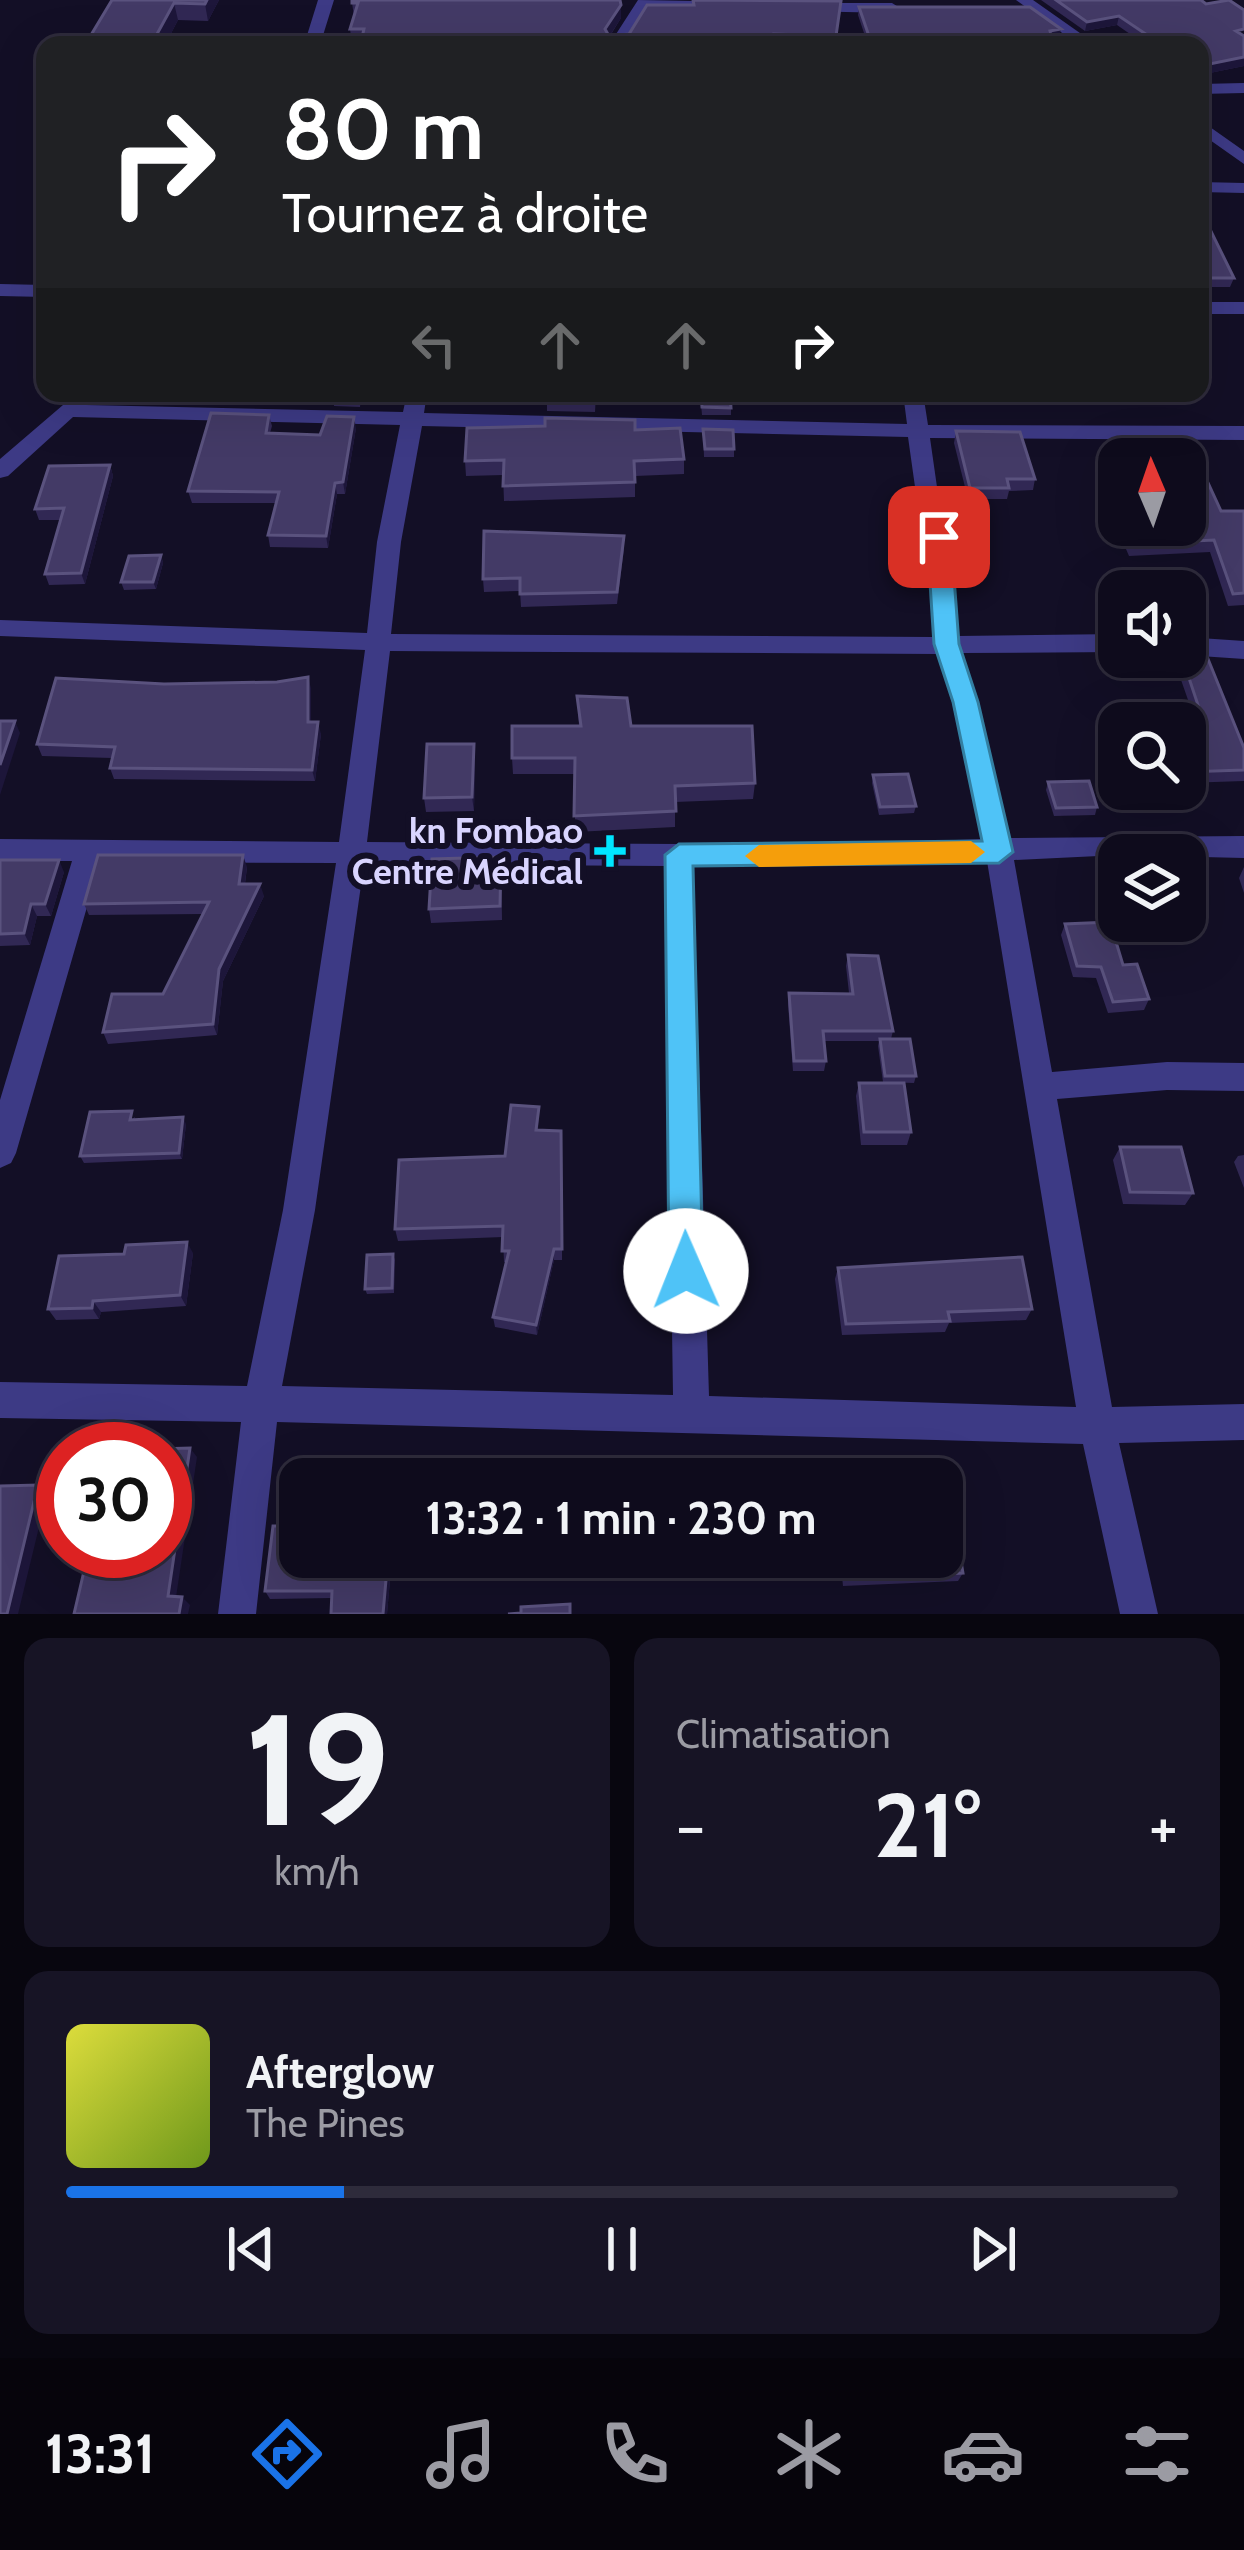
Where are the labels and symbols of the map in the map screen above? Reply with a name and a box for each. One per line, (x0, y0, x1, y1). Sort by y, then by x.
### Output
north arrow (1098, 438, 1206, 546)
pin (888, 486, 990, 588)
place label: kn Fombao Centre Médical (352, 808, 583, 893)
marker: kn Fombao Centre Médical (594, 835, 626, 867)
position arrow (623, 1208, 749, 1334)
speed limit sign: 30 (36, 1422, 192, 1578)

